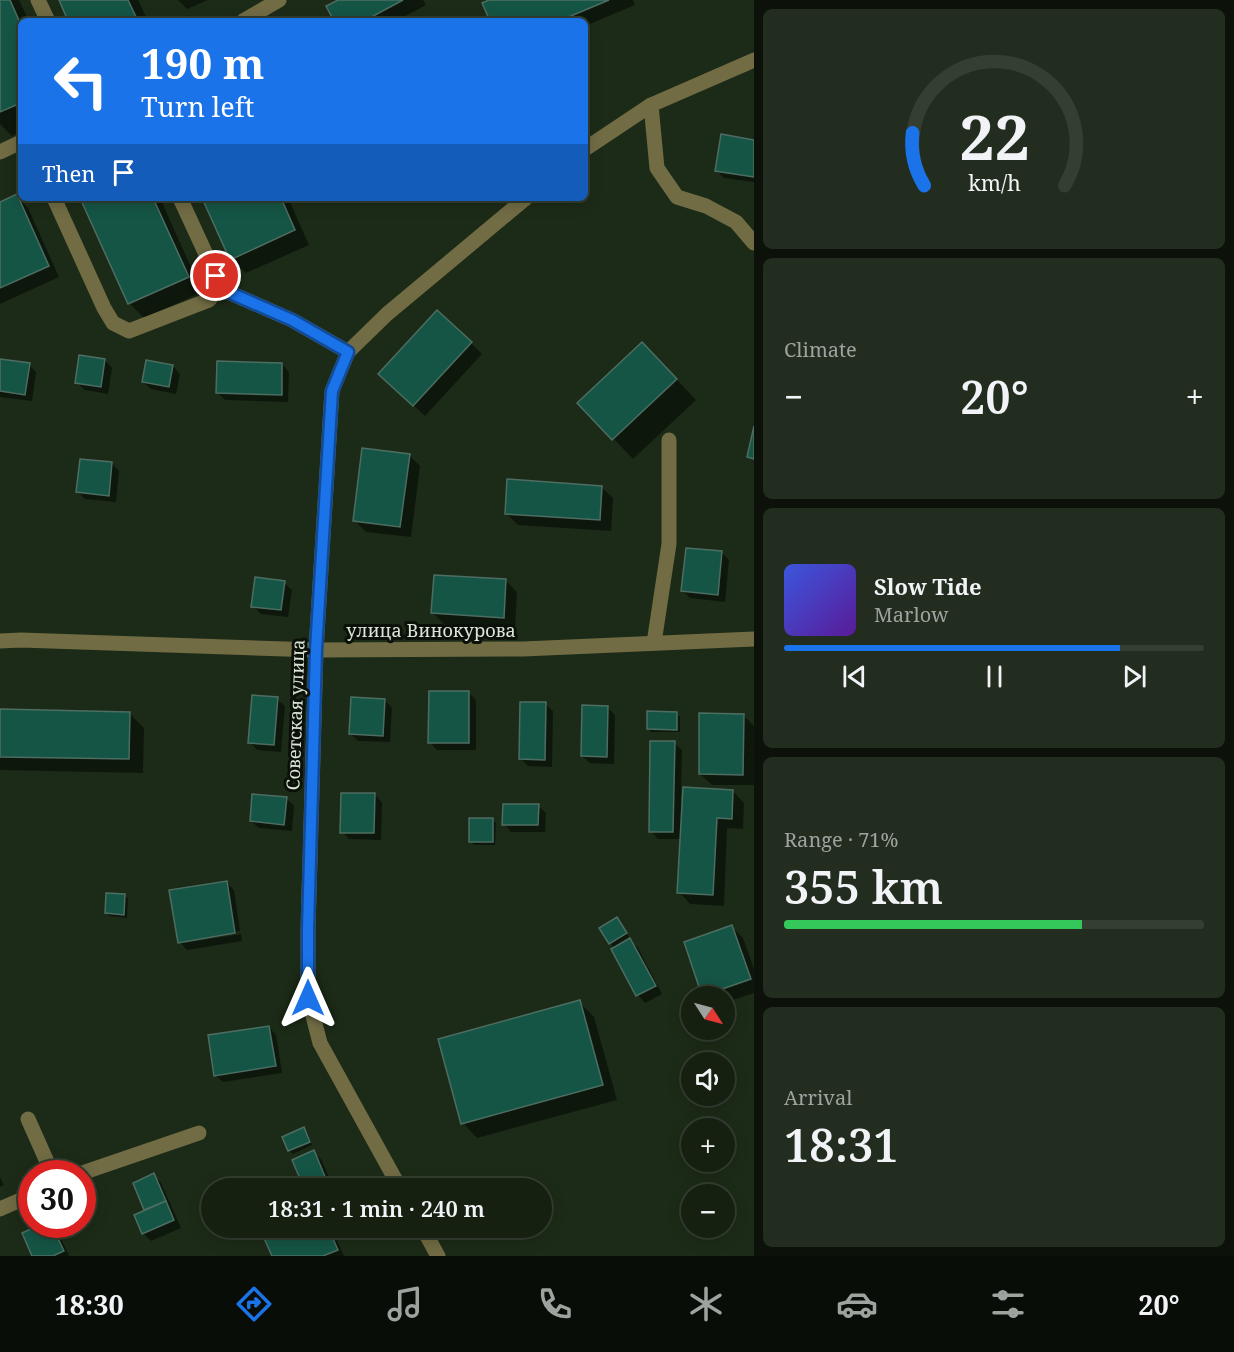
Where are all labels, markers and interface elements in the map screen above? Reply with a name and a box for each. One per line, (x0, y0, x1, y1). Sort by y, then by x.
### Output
text: 190 m (141, 34, 265, 91)
icon: left (42, 42, 120, 120)
text: Turn left (141, 88, 254, 125)
text: 22 (959, 93, 1029, 178)
icon: arrive (107, 156, 140, 189)
text: Then (42, 158, 95, 188)
text: km/h (968, 169, 1021, 198)
pin (190, 250, 241, 301)
icon: arrive (199, 259, 232, 292)
text: Climate (784, 336, 857, 363)
text: 20° (960, 366, 1029, 427)
text: − (784, 374, 803, 419)
text: + (1186, 374, 1204, 419)
text: Slow Tide (874, 571, 982, 601)
text: Marlow (874, 601, 948, 628)
street label: улица Винокурова (346, 618, 516, 642)
street label: Советская улица (280, 639, 310, 791)
icon: previous (838, 660, 871, 693)
icon: pause (978, 660, 1011, 693)
icon: next (1118, 660, 1151, 693)
text: Range · 71% (784, 826, 898, 853)
text: 355 km (784, 856, 943, 917)
position arrow (276, 966, 340, 1030)
north arrow (681, 986, 735, 1040)
map controls (681, 986, 735, 1238)
button: sound (681, 1052, 735, 1106)
text: Arrival (784, 1084, 852, 1111)
text: 18:31 (784, 1114, 899, 1175)
button: + (681, 1118, 735, 1172)
speed limit sign: 30 (18, 1160, 96, 1238)
button: − (681, 1184, 735, 1238)
text: 18:31 · 1 min · 240 m (268, 1193, 485, 1223)
icon: directions (233, 1283, 275, 1325)
icon: music (384, 1283, 426, 1325)
icon: phone (534, 1283, 576, 1325)
icon: climate (685, 1283, 727, 1325)
icon: car (836, 1283, 878, 1325)
icon: filters (987, 1283, 1029, 1325)
text: 18:30 (54, 1286, 124, 1323)
text: 20° (1138, 1286, 1179, 1323)

